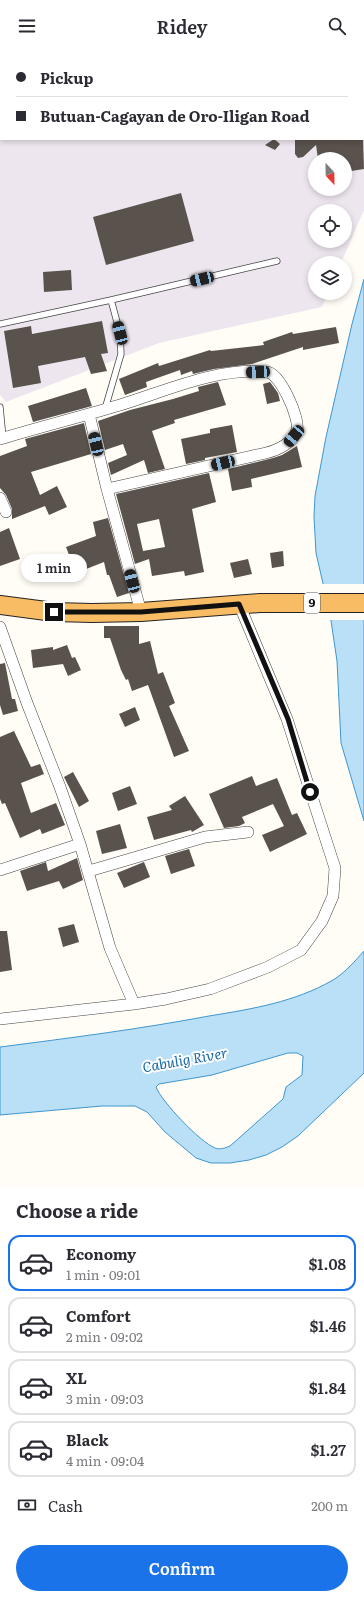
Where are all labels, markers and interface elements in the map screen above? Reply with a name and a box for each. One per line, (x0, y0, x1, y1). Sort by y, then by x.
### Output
text: Ridey (156, 13, 208, 40)
icon: menu (16, 15, 38, 37)
icon: search (326, 15, 348, 37)
text: Pickup (40, 66, 93, 89)
text: Butuan-Cagayan de Oro-Iligan Road (40, 104, 310, 127)
north arrow (308, 152, 352, 196)
map controls (308, 152, 352, 300)
button: locate (308, 204, 352, 248)
button: layers (308, 256, 352, 300)
car (189, 270, 215, 288)
car (111, 320, 129, 346)
car (246, 365, 270, 379)
car (282, 423, 306, 449)
car (87, 431, 105, 457)
car (210, 454, 236, 472)
callout: 1 min (21, 554, 87, 582)
text: 1 min (37, 558, 71, 577)
car (123, 568, 141, 594)
road number: 9 (304, 593, 320, 613)
route end (45, 603, 63, 621)
route start (301, 783, 319, 801)
water label: Cabulig River (141, 1042, 229, 1076)
text: Choose a ride (16, 1197, 138, 1224)
text: Economy (66, 1242, 136, 1265)
icon: car (18, 1245, 54, 1281)
text: $1.08 (309, 1252, 346, 1275)
text: 1 min · 09:01 (66, 1265, 140, 1284)
text: Comfort (66, 1304, 131, 1327)
icon: car (18, 1307, 54, 1343)
text: $1.46 (309, 1314, 346, 1337)
text: 2 min · 09:02 (66, 1327, 143, 1346)
text: XL (66, 1366, 87, 1389)
icon: car (18, 1369, 54, 1405)
text: $1.84 (309, 1376, 346, 1399)
text: 3 min · 09:03 (66, 1389, 144, 1408)
text: Black (66, 1428, 109, 1451)
icon: car (18, 1431, 54, 1467)
text: $1.27 (311, 1438, 346, 1461)
text: 4 min · 09:04 (66, 1451, 144, 1470)
icon: cash (16, 1494, 38, 1516)
text: Cash (48, 1494, 83, 1517)
text: 200 m (311, 1496, 348, 1515)
button: Confirm (16, 1545, 348, 1591)

